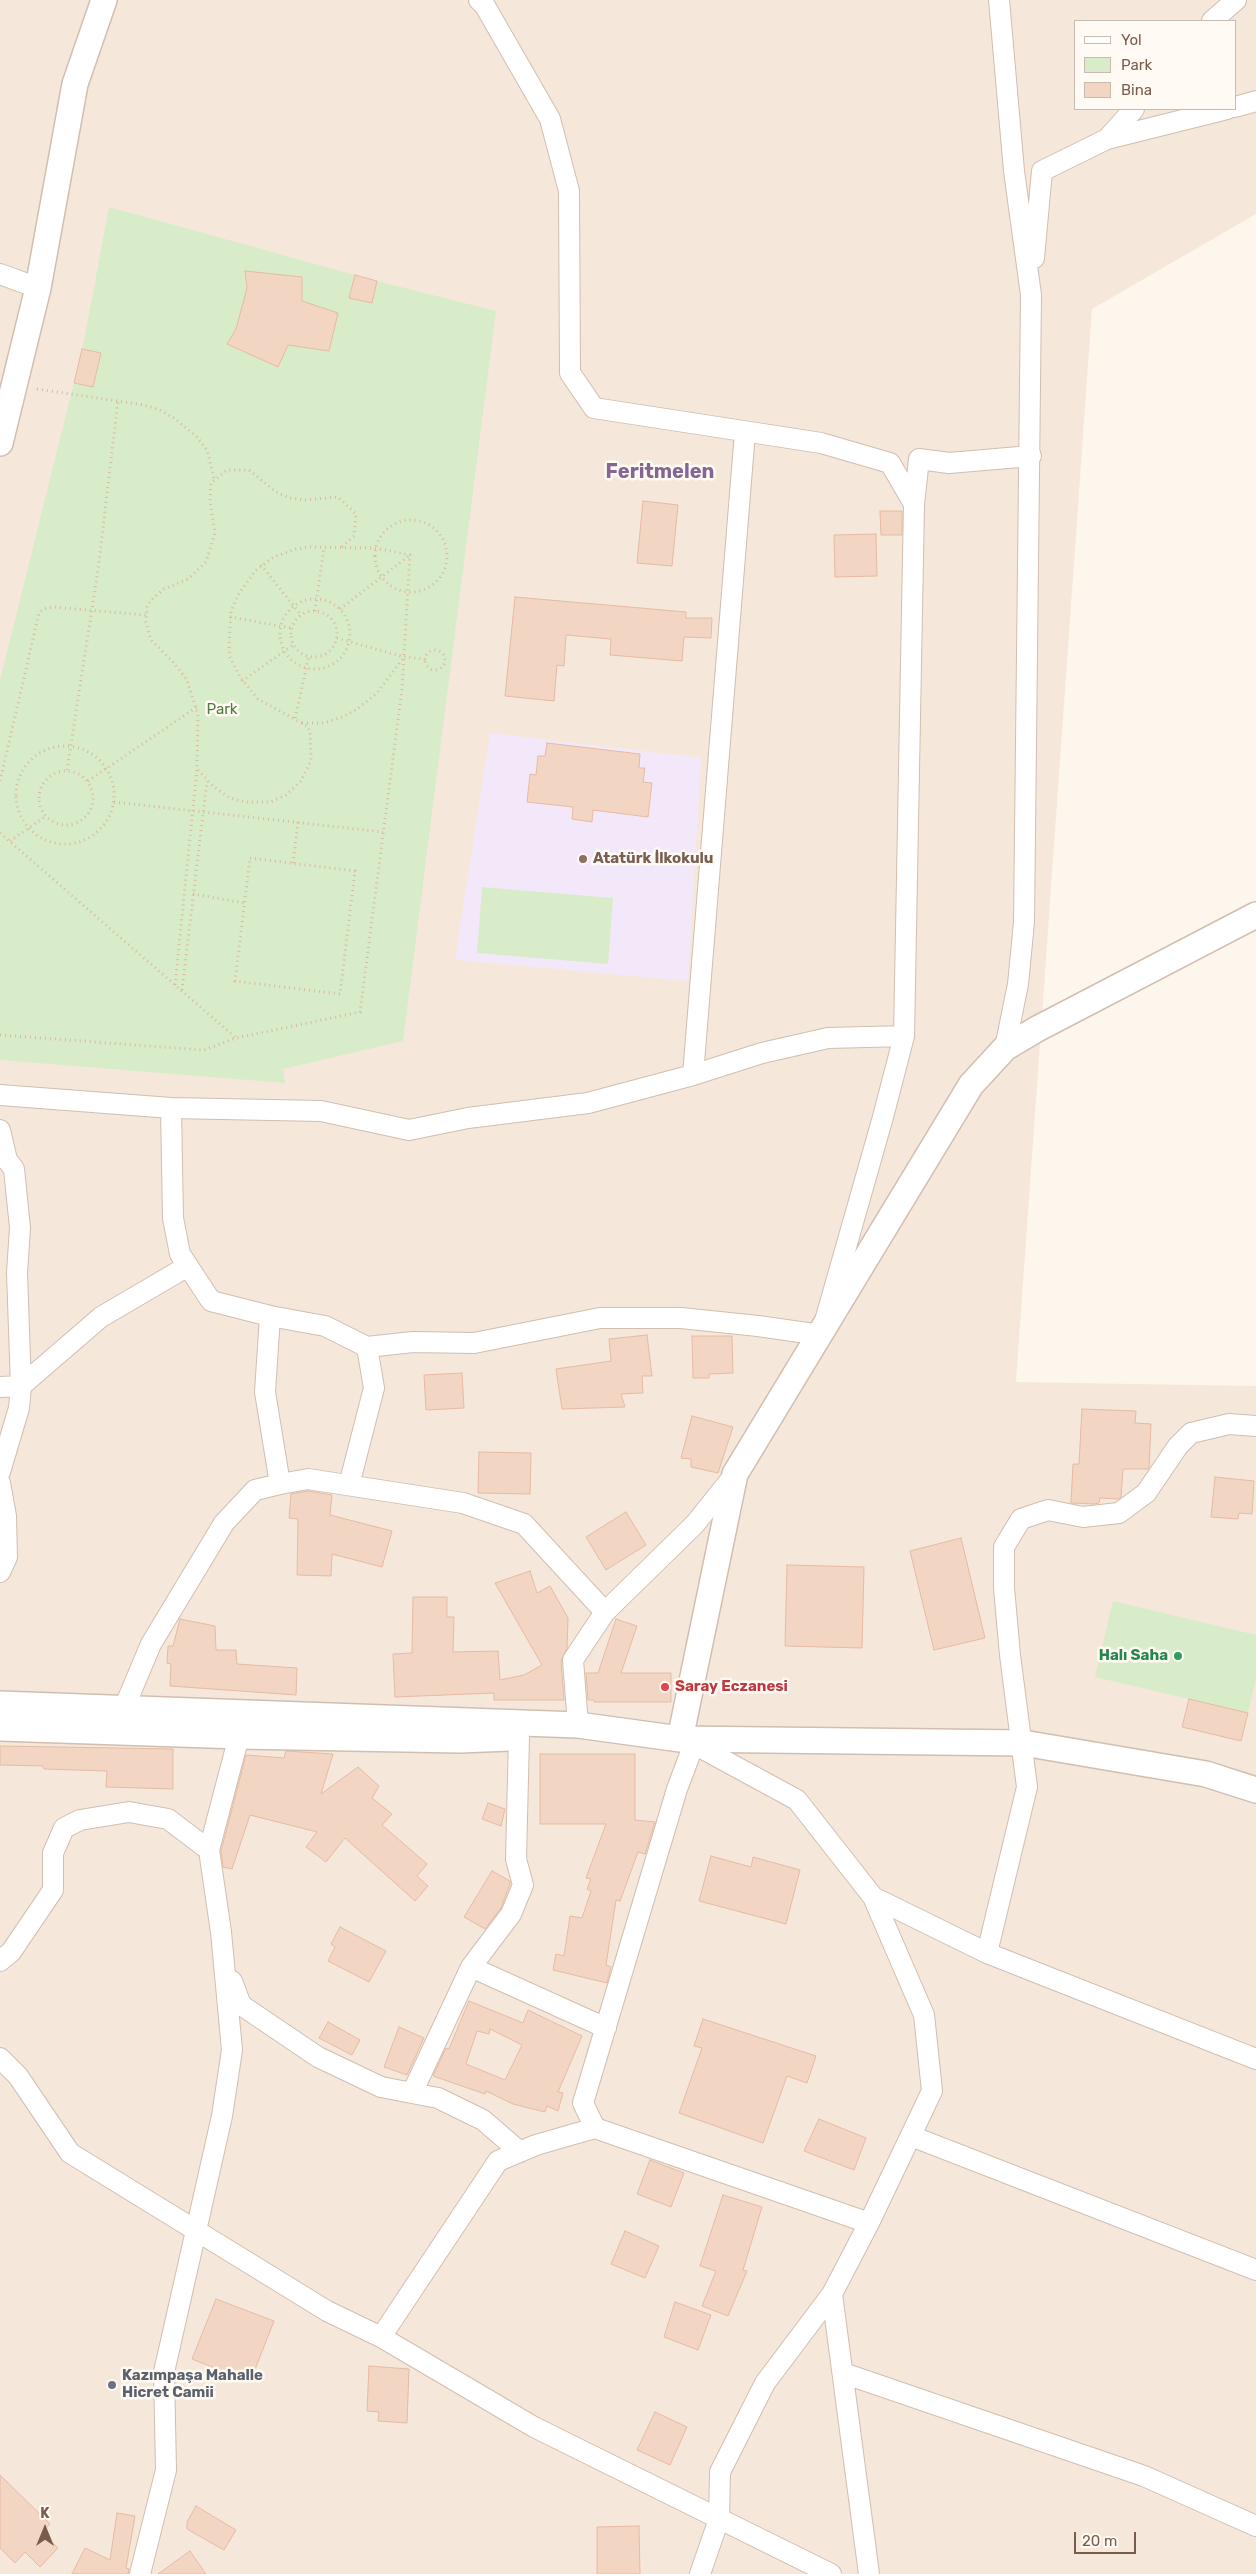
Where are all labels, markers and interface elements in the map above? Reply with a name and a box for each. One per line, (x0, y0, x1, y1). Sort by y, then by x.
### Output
legend (1074, 20, 1236, 110)
text: Yol (1121, 31, 1142, 49)
text: Park (1121, 56, 1152, 74)
text: Bina (1121, 81, 1152, 99)
district label: Feritmelen (606, 460, 714, 484)
park label: Park (206, 701, 238, 719)
place label: Atatürk İlkokulu (593, 850, 713, 868)
marker: Atatürk İlkokulu (577, 853, 589, 865)
place label: Halı Saha (1099, 1647, 1168, 1665)
marker: Halı Saha (1172, 1650, 1184, 1662)
place label: Saray Eczanesi (675, 1678, 788, 1696)
marker: Saray Eczanesi (659, 1681, 671, 1693)
place label: Kazımpaşa Mahalle Hicret Camii (122, 2367, 263, 2402)
marker: Kazımpaşa Mahalle Hicret Camii (106, 2379, 118, 2391)
north arrow (20, 2504, 70, 2554)
text: K (40, 2505, 50, 2522)
scale bar (1076, 2522, 1138, 2554)
text: 20 m (1082, 2532, 1117, 2550)

